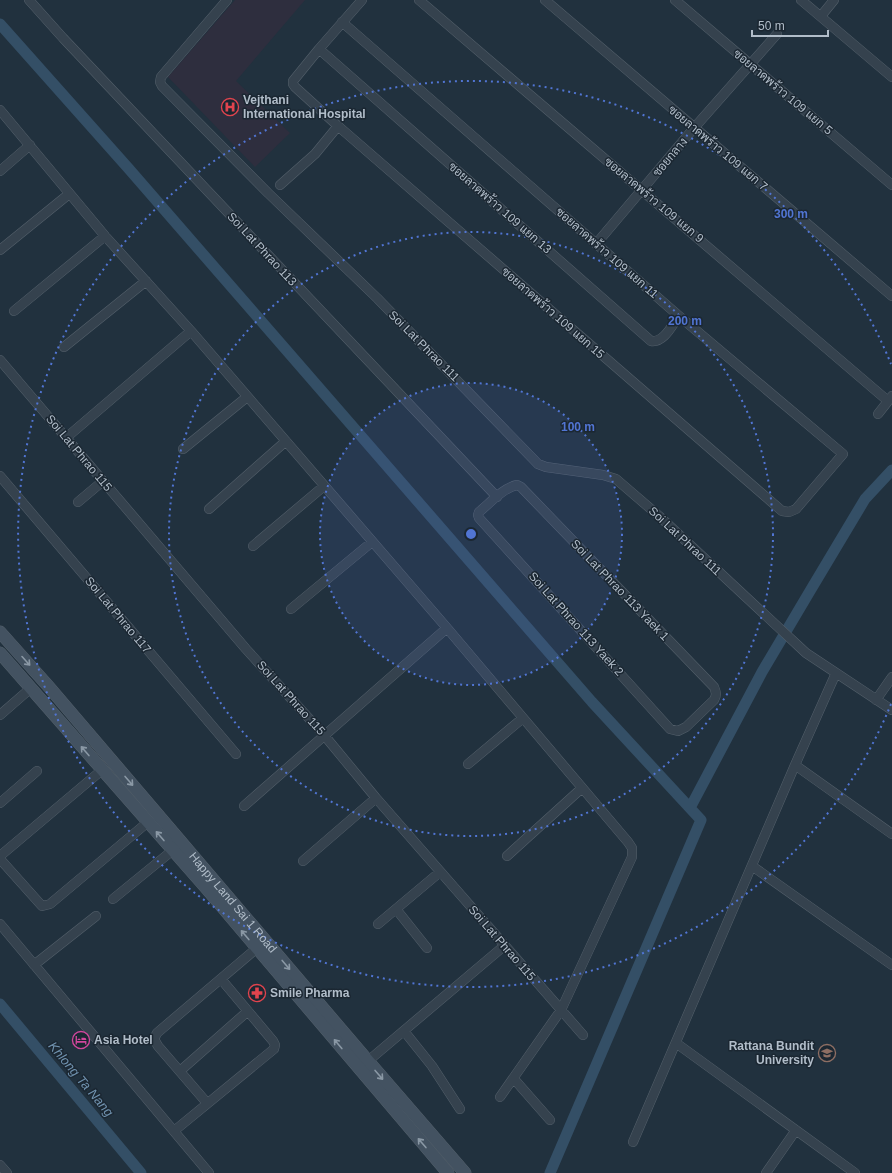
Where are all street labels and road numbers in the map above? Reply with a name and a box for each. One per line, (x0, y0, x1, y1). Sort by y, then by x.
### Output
street label: ซอยลาดพร้าว 109 แยก 5 (731, 46, 836, 138)
street label: ซอยลาดพร้าว 109 แยก 7 (666, 102, 771, 194)
street label: ซอยกลาง (650, 135, 690, 179)
street label: ซอยลาดพร้าว 109 แยก 9 (602, 154, 707, 246)
street label: ซอยลาดพร้าว 109 แยก 13 (446, 160, 555, 257)
street label: ซอยลาดพร้าว 109 แยก 11 (553, 205, 661, 301)
street label: Soi Lat Phrao 113 (224, 209, 300, 289)
street label: ซอยลาดพร้าว 109 แยก 15 (499, 265, 608, 362)
street label: Soi Lat Phrao 111 (386, 308, 463, 385)
street label: Soi Lat Phrao 115 (43, 412, 115, 494)
street label: Soi Lat Phrao 111 (646, 504, 724, 578)
street label: Soi Lat Phrao 113 Yaek 1 (568, 537, 672, 644)
street label: Soi Lat Phrao 113 Yaek 2 (526, 569, 627, 679)
street label: Soi Lat Phrao 117 (82, 574, 154, 656)
street label: Soi Lat Phrao 115 (254, 658, 328, 738)
street label: Happy Land Sai 1 Road (186, 849, 280, 956)
street label: Soi Lat Phrao 115 (465, 902, 539, 984)

